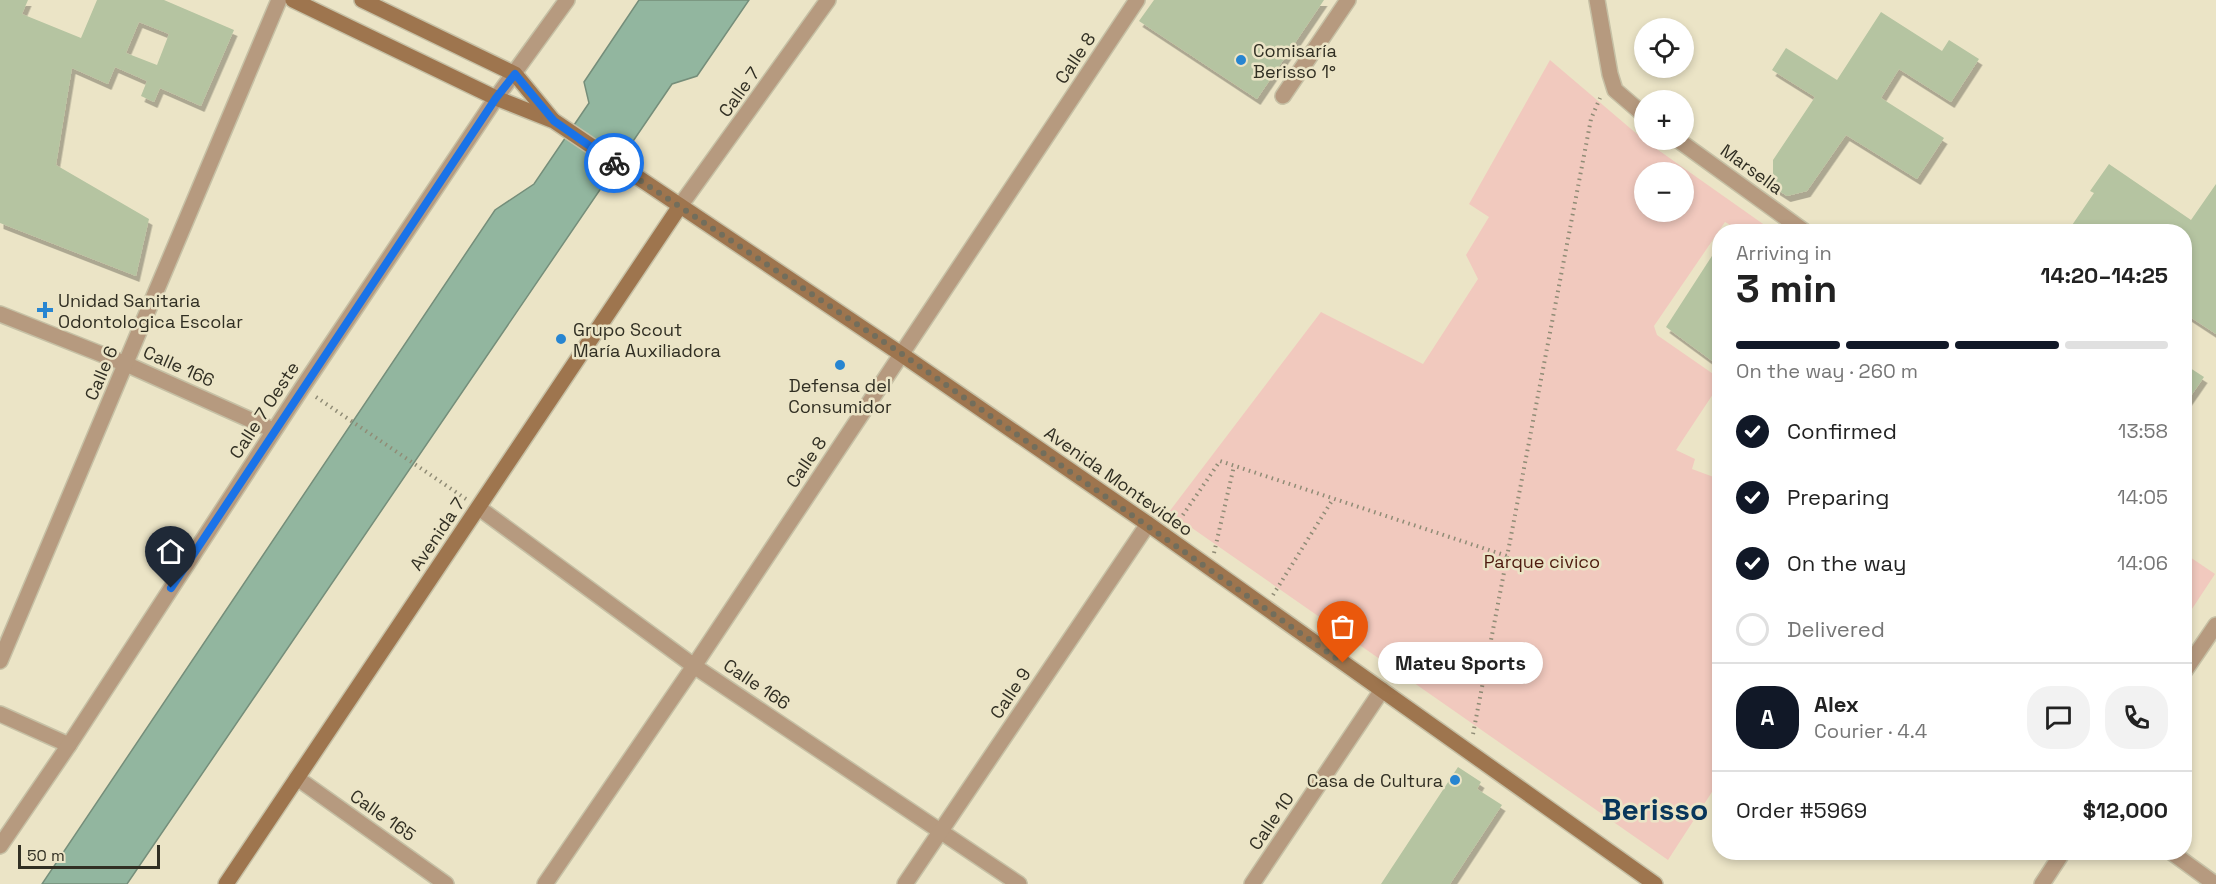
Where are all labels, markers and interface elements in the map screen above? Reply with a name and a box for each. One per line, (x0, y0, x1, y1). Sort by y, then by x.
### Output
map controls (1634, 18, 1694, 222)
button: locate (1634, 18, 1694, 78)
street label: Calle 8 (1049, 28, 1101, 88)
place label: Comisaría Berisso 1° (1253, 39, 1337, 83)
marker: Comisaría Berisso 1° (1234, 53, 1248, 67)
street label: Calle 7 (713, 63, 765, 121)
button: + (1634, 90, 1694, 150)
courier (584, 133, 644, 193)
street label: Marsella (1716, 139, 1788, 199)
icon: bike (598, 147, 631, 180)
button: − (1634, 162, 1694, 222)
text: Arriving in (1736, 240, 1832, 266)
text: 14:20–14:25 (2041, 261, 2168, 289)
text: 3 min (1736, 264, 1837, 313)
place label: Unidad Sanitaria Odontologica Escolar (58, 289, 243, 333)
marker: Unidad Sanitaria Odontologica Escolar (36, 301, 54, 319)
place label: Grupo Scout María Auxiliadora (573, 318, 721, 362)
marker: Grupo Scout María Auxiliadora (554, 332, 568, 346)
street label: Calle 166 (140, 340, 218, 392)
street label: Calle 6 (79, 342, 123, 404)
street label: Calle 7 Oeste (224, 357, 304, 463)
marker: Defensa del Consumidor (833, 358, 847, 372)
text: On the way · 260 m (1736, 358, 1918, 384)
place label: Defensa del Consumidor (788, 374, 892, 418)
icon: check (1736, 415, 1769, 448)
text: Confirmed (1787, 417, 1897, 445)
text: 13:58 (2118, 418, 2168, 444)
street label: Avenida Montevideo (1040, 421, 1198, 541)
street label: Calle 8 (780, 432, 832, 492)
icon: check (1736, 481, 1769, 514)
text: Preparing (1787, 483, 1889, 511)
text: 14:05 (2117, 484, 2168, 510)
street label: Avenida 7 (404, 493, 470, 575)
pin (145, 526, 196, 588)
icon: home (154, 535, 187, 568)
icon: check (1736, 547, 1769, 580)
text: On the way (1787, 549, 1906, 577)
park label: Parque civico (1484, 550, 1600, 573)
text: 14:06 (2117, 550, 2168, 576)
pin (1317, 601, 1368, 663)
icon: bag (1326, 610, 1359, 643)
text: Delivered (1787, 615, 1885, 643)
callout: Mateu Sports (1379, 642, 1544, 684)
text: Mateu Sports (1395, 650, 1526, 676)
street label: Calle 166 (719, 653, 795, 715)
street label: Calle 9 (985, 663, 1035, 723)
button: chat (2027, 686, 2090, 749)
button: phone (2105, 686, 2168, 749)
text: Alex (1814, 690, 1859, 718)
text: A (1761, 703, 1774, 731)
text: Courier · 4.4 (1814, 718, 1927, 744)
place label: Casa de Cultura (1307, 769, 1443, 792)
marker: Casa de Cultura (1448, 773, 1462, 787)
street label: Calle 165 (346, 784, 420, 846)
street label: Calle 10 (1243, 788, 1299, 854)
district label: Berisso (1602, 790, 1708, 829)
text: Order #5969 (1736, 796, 1867, 824)
text: $12,000 (2083, 796, 2168, 824)
scale bar (18, 842, 160, 870)
text: 50 m (27, 845, 65, 866)

